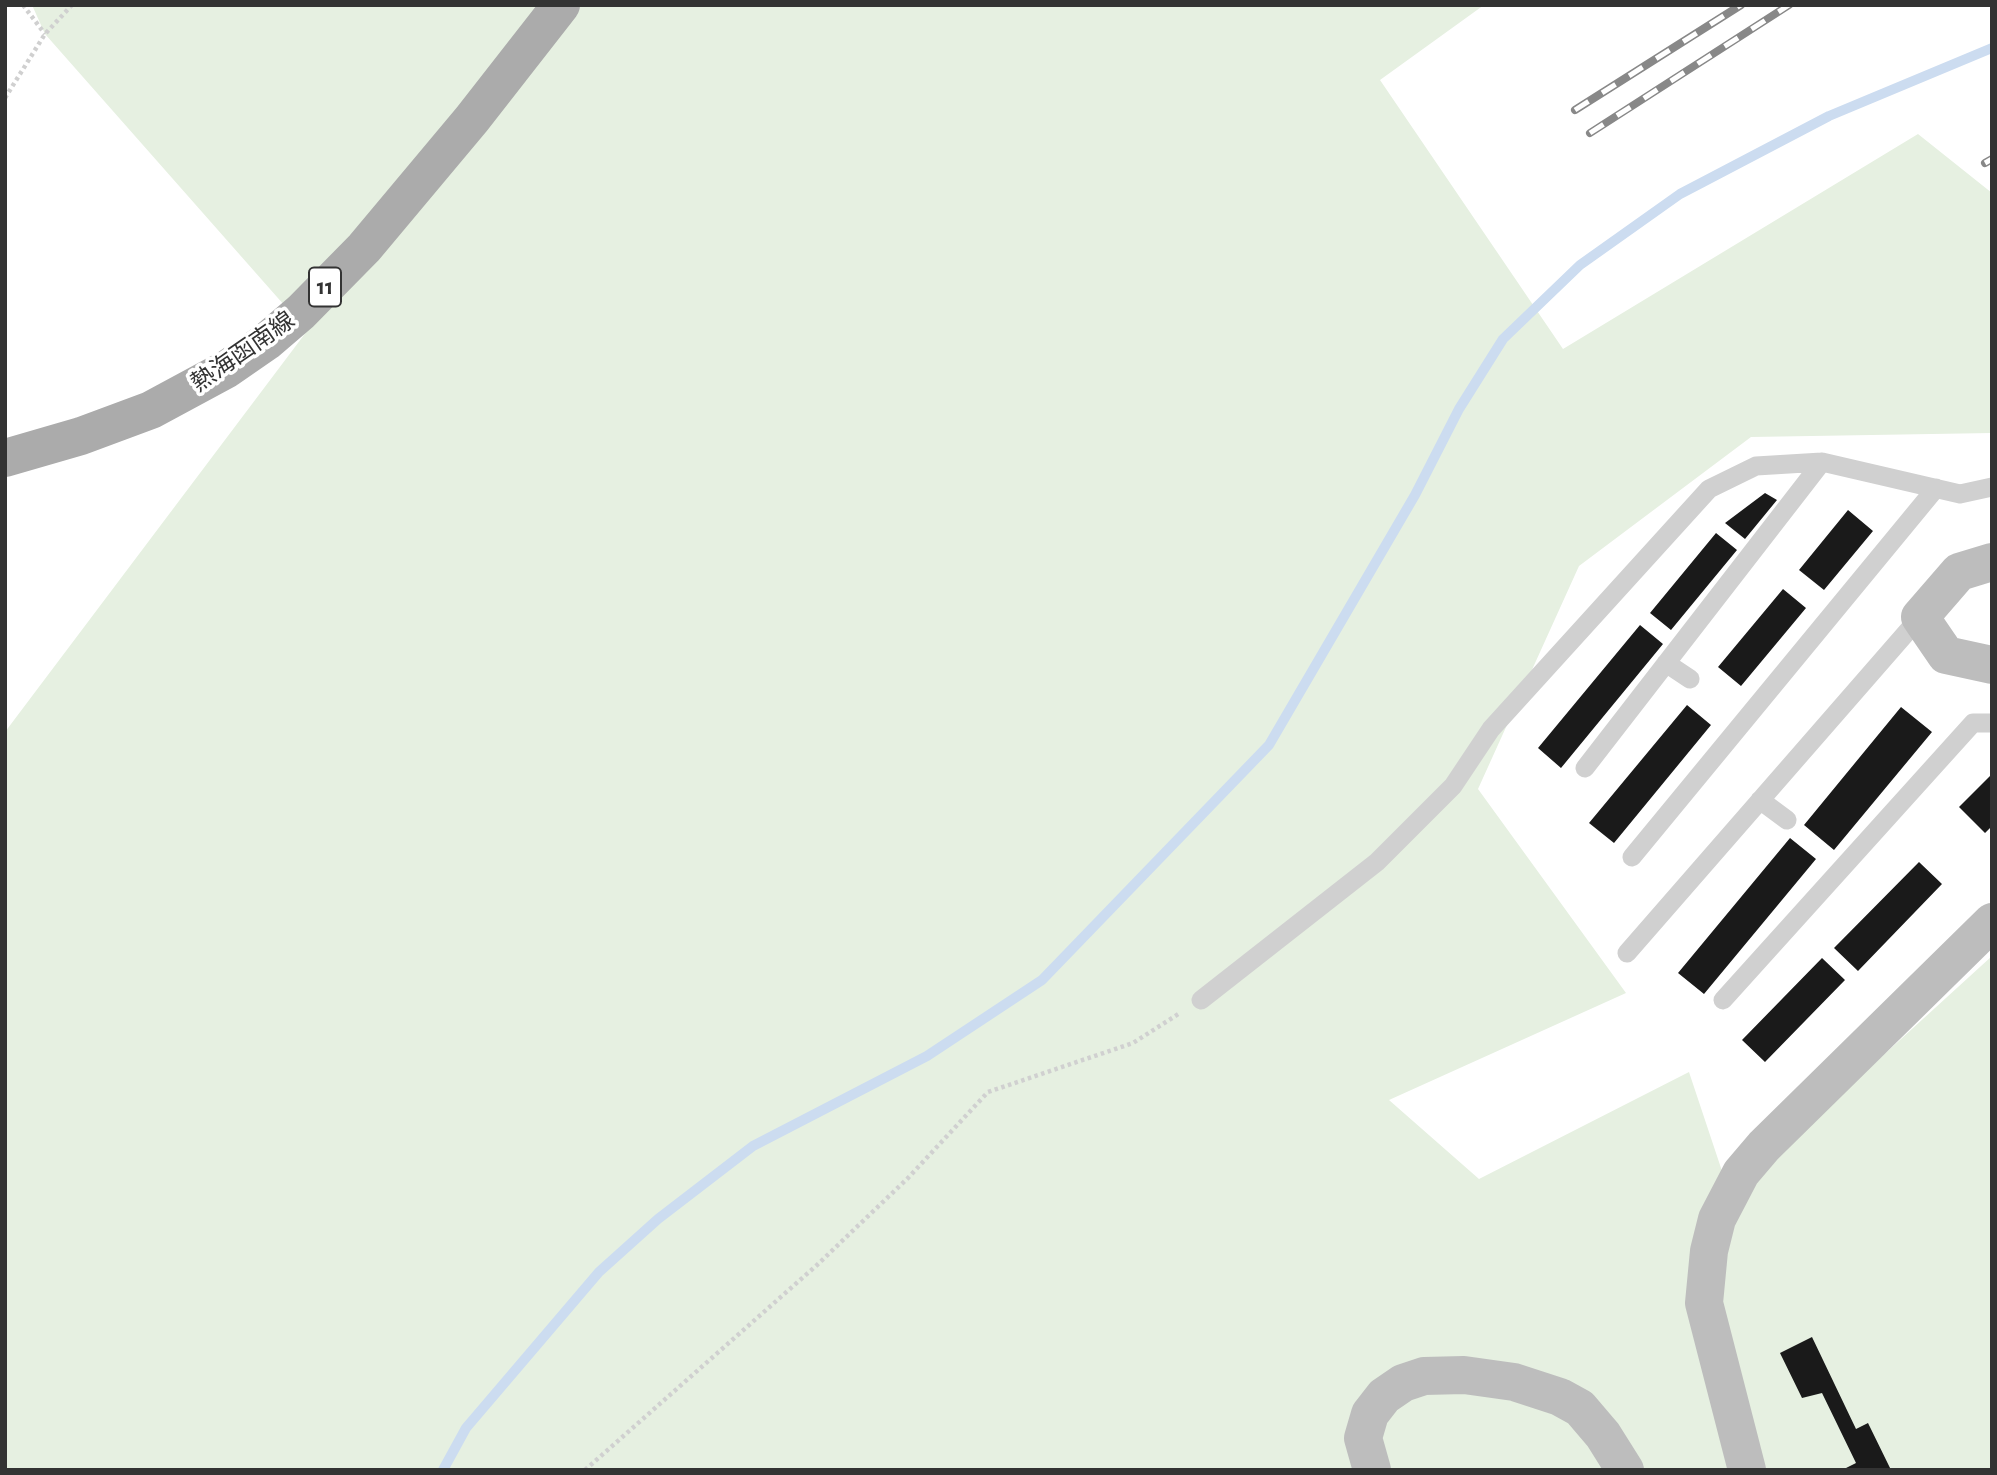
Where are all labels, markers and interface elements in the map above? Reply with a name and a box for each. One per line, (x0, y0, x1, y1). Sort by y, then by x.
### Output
road number: 11 (309, 268, 341, 306)
street label: 熱海函南線 (186, 306, 300, 398)

